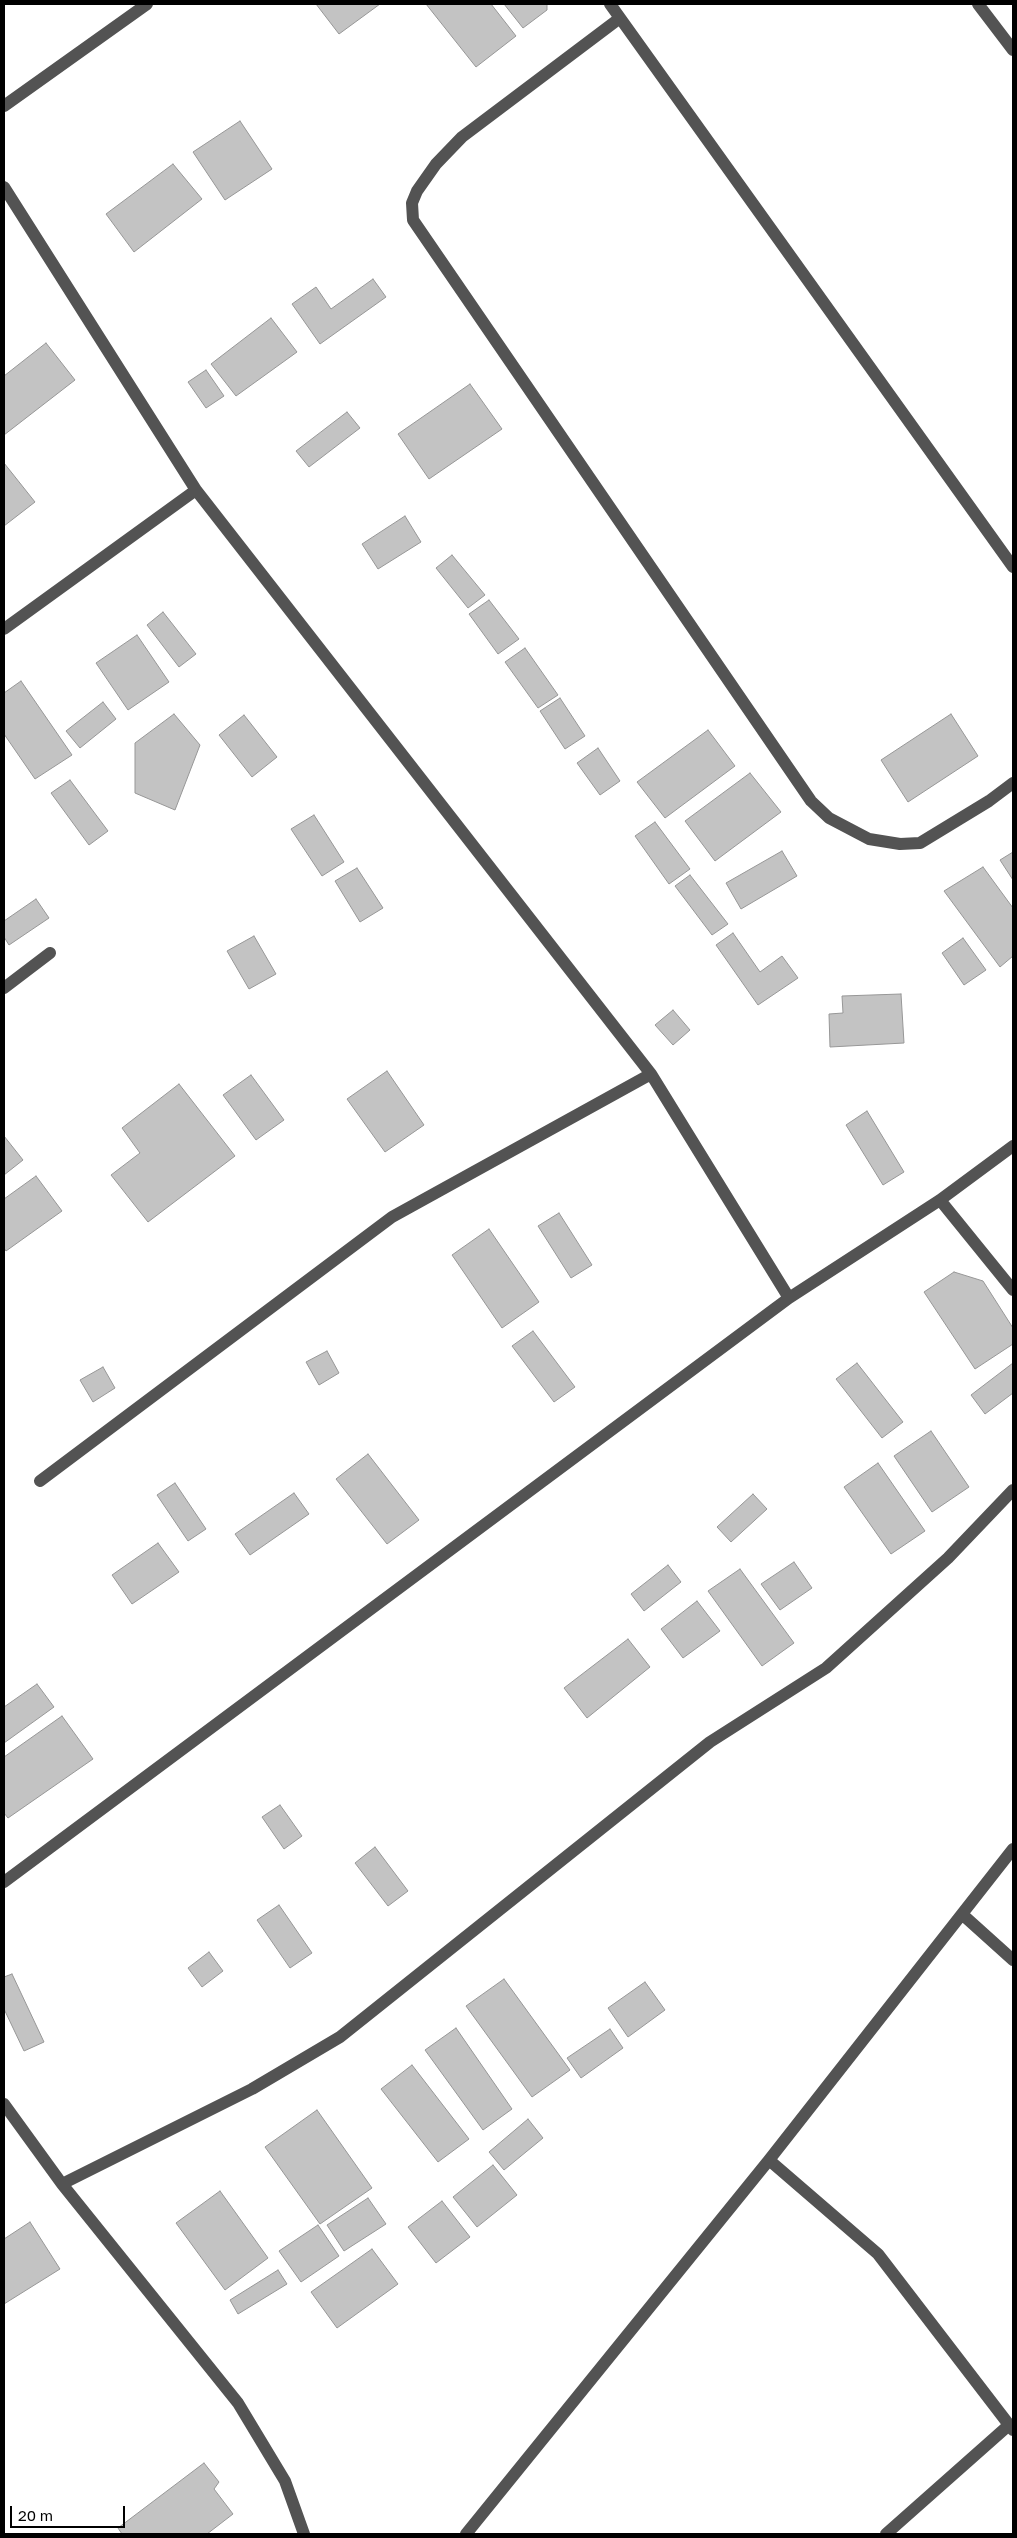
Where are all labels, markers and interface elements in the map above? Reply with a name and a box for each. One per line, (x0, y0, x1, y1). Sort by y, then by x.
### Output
scale bar (12, 2496, 128, 2528)
text: 20 m (18, 2506, 53, 2524)

